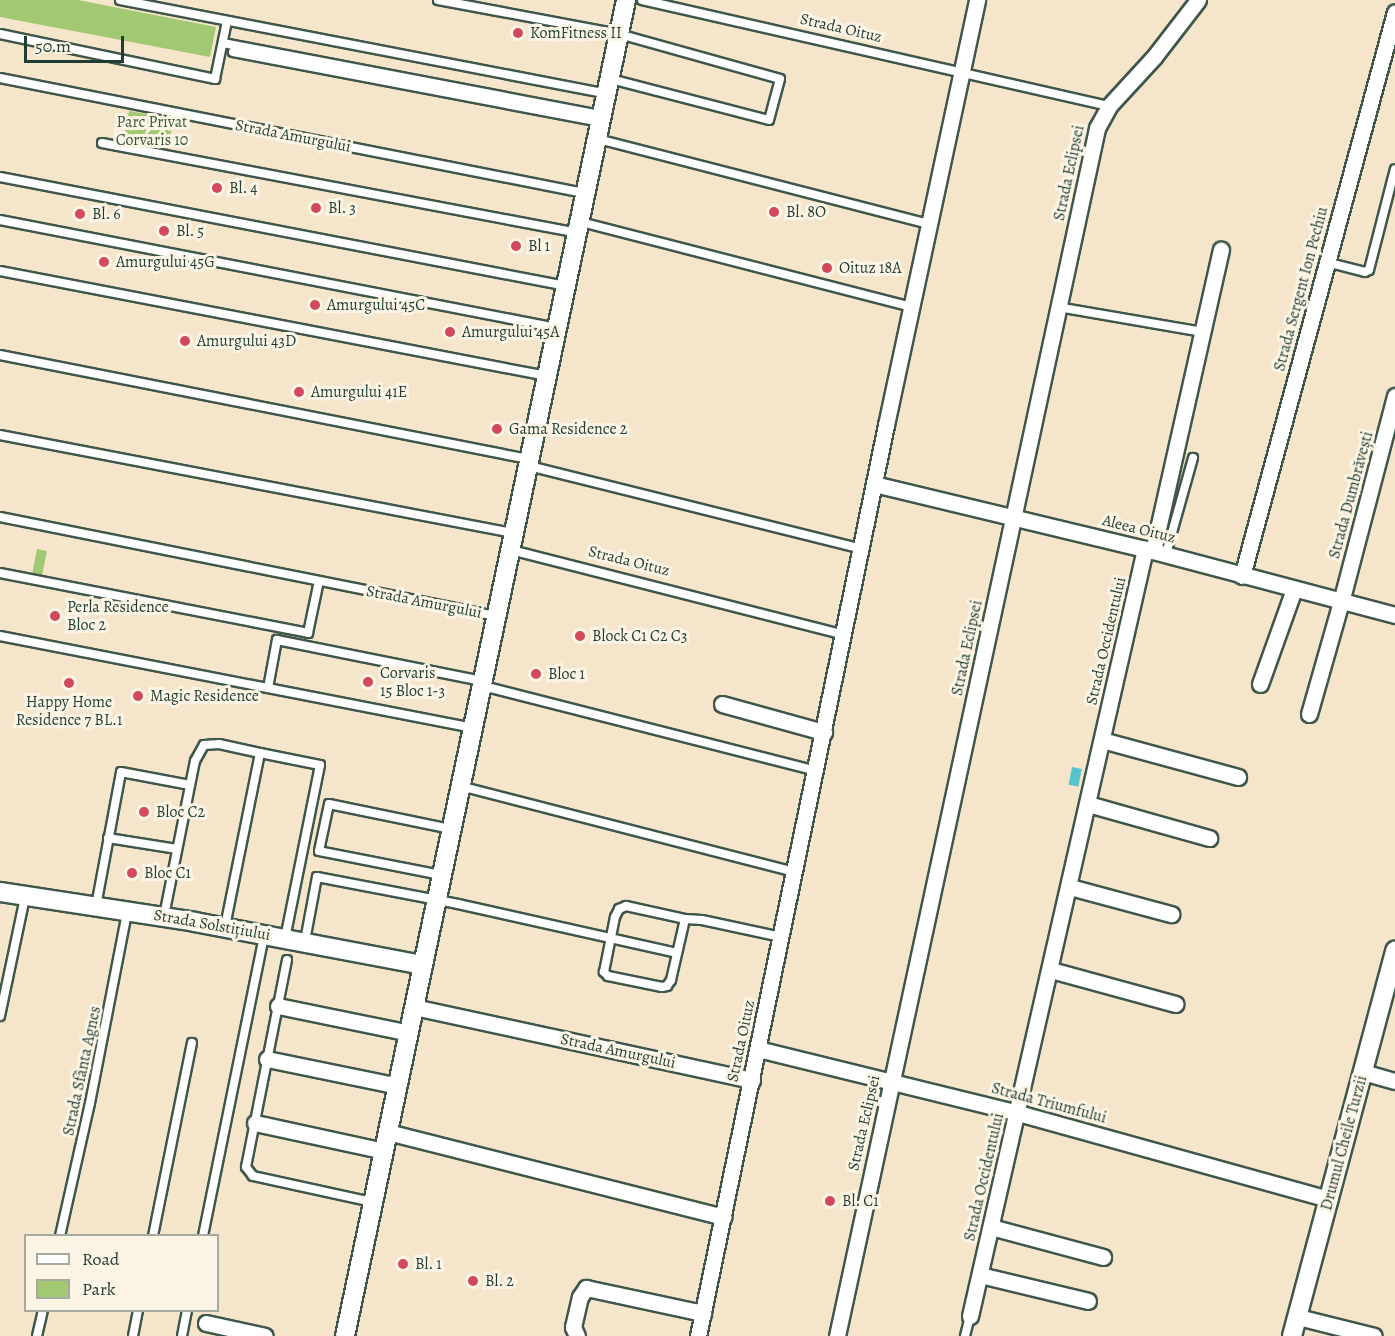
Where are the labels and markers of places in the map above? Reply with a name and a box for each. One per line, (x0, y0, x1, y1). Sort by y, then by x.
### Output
place label: KomFitness II (530, 23, 622, 43)
marker: KomFitness II (511, 26, 525, 40)
place label: Bl. 4 (229, 178, 258, 198)
marker: Bl. 4 (210, 181, 224, 195)
place label: Bl. 3 (328, 198, 356, 218)
marker: Bl. 3 (309, 201, 323, 215)
place label: Bl. 8O (786, 202, 826, 222)
place label: Bl. 6 (92, 204, 121, 224)
marker: Bl. 8O (767, 205, 781, 219)
marker: Bl. 6 (73, 207, 87, 221)
place label: Bl. 5 (176, 221, 204, 241)
marker: Bl. 5 (157, 224, 171, 238)
place label: Bl 1 (528, 236, 550, 256)
marker: Bl 1 (509, 239, 523, 253)
place label: Amurgului 45G (116, 252, 215, 272)
marker: Amurgului 45G (97, 255, 111, 269)
place label: Oituz 18A (839, 258, 902, 278)
marker: Oituz 18A (820, 261, 834, 275)
place label: Amurgului 45C (327, 295, 425, 315)
marker: Amurgului 45C (308, 298, 322, 312)
place label: Amurgului 45A (462, 322, 560, 342)
marker: Amurgului 45A (443, 325, 457, 339)
place label: Amurgului 43D (197, 331, 296, 351)
marker: Amurgului 43D (178, 334, 192, 348)
place label: Amurgului 41E (311, 382, 407, 402)
marker: Amurgului 41E (292, 385, 306, 399)
place label: Gama Residence 2 (509, 419, 627, 439)
marker: Gama Residence 2 (490, 422, 504, 436)
place label: Perla Residence Bloc 2 (67, 597, 169, 635)
marker: Perla Residence Bloc 2 (48, 609, 62, 623)
place label: Block C1 C2 C3 (592, 626, 687, 646)
marker: Block C1 C2 C3 (573, 629, 587, 643)
place label: Corvaris 15 Bloc 1-3 (380, 663, 445, 701)
place label: Bloc 1 (548, 664, 585, 684)
marker: Bloc 1 (529, 667, 543, 681)
marker: Corvaris 15 Bloc 1-3 (361, 675, 375, 689)
marker: Happy Home Residence 7 BL.1 (62, 676, 76, 690)
place label: Magic Residence (150, 686, 259, 706)
marker: Magic Residence (131, 689, 145, 703)
place label: Happy Home Residence 7 BL.1 (16, 692, 122, 730)
place label: Bloc C2 (156, 802, 205, 822)
marker: Bloc C2 (137, 805, 151, 819)
place label: Bloc C1 (144, 863, 191, 883)
marker: Bloc C1 (125, 866, 139, 880)
place label: Bl. C1 (842, 1191, 879, 1211)
marker: Bl. C1 (823, 1194, 837, 1208)
place label: Bl. 1 (415, 1254, 442, 1274)
marker: Bl. 1 (396, 1257, 410, 1271)
place label: Bl. 2 (485, 1271, 514, 1291)
marker: Bl. 2 (466, 1274, 480, 1288)

